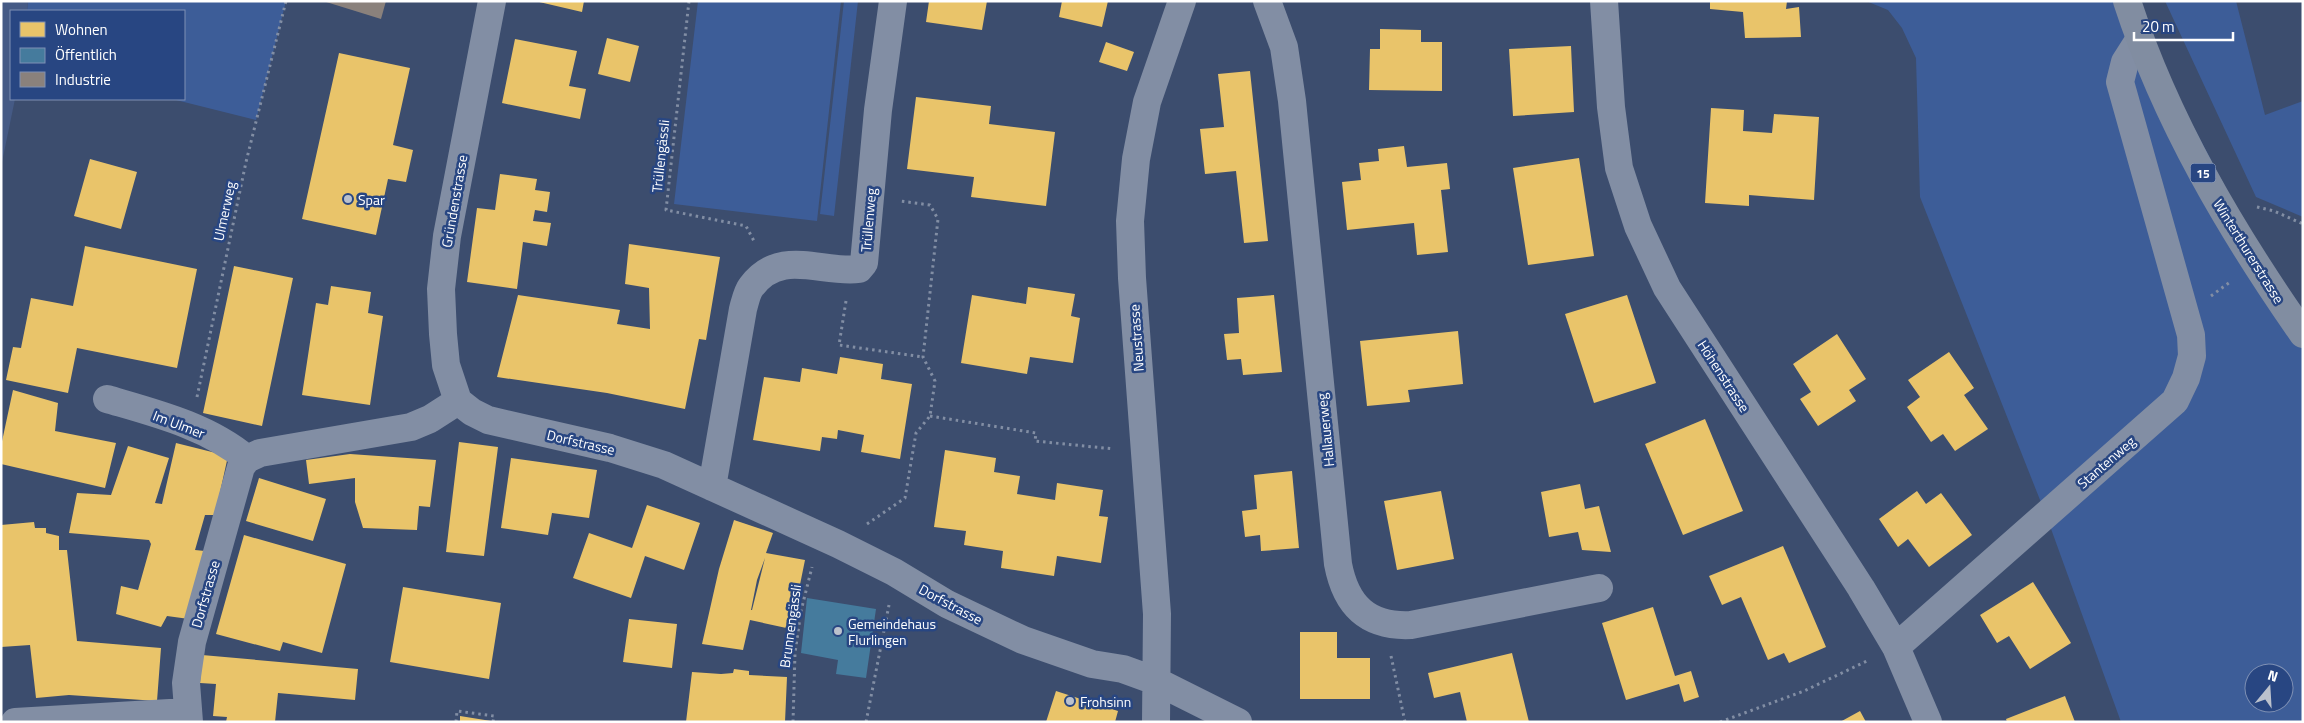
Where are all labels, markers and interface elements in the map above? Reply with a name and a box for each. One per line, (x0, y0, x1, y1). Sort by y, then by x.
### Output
legend (10, 10, 185, 100)
scale bar (2134, 10, 2233, 42)
text: 20 m (2142, 15, 2175, 38)
text: Wohnen (55, 18, 108, 41)
text: Öffentlich (55, 43, 117, 66)
text: Industrie (55, 68, 111, 91)
street label: Trüllengässli (646, 119, 674, 193)
street label: Gründenstrasse (436, 153, 472, 249)
road number: 15 (2190, 164, 2216, 182)
street label: Ulmerweg (207, 179, 241, 243)
street label: Trüllenweg (855, 187, 881, 253)
place label: Spar (358, 189, 385, 210)
marker: Spar (342, 193, 354, 205)
street label: Winterthurerstrasse (2208, 195, 2290, 307)
street label: Neustrasse (1123, 304, 1149, 372)
street label: Höhenstrasse (1693, 336, 1755, 416)
street label: Hallauerweg (1311, 392, 1339, 468)
street label: Im Ulmer (150, 405, 208, 444)
street label: Dorfstrasse (545, 424, 617, 460)
street label: Stantenweg (2072, 431, 2140, 493)
street label: Dorfstrasse (185, 558, 225, 630)
street label: Dorfstrasse (915, 578, 987, 630)
street label: Brunnengässli (774, 583, 806, 669)
place label: Gemeindehaus Flurlingen (848, 613, 936, 650)
marker: Gemeindehaus Flurlingen (832, 625, 844, 637)
north arrow (2244, 663, 2294, 713)
text: N (2265, 664, 2281, 687)
place label: Frohsinn (1080, 691, 1131, 712)
marker: Frohsinn (1064, 695, 1076, 707)

